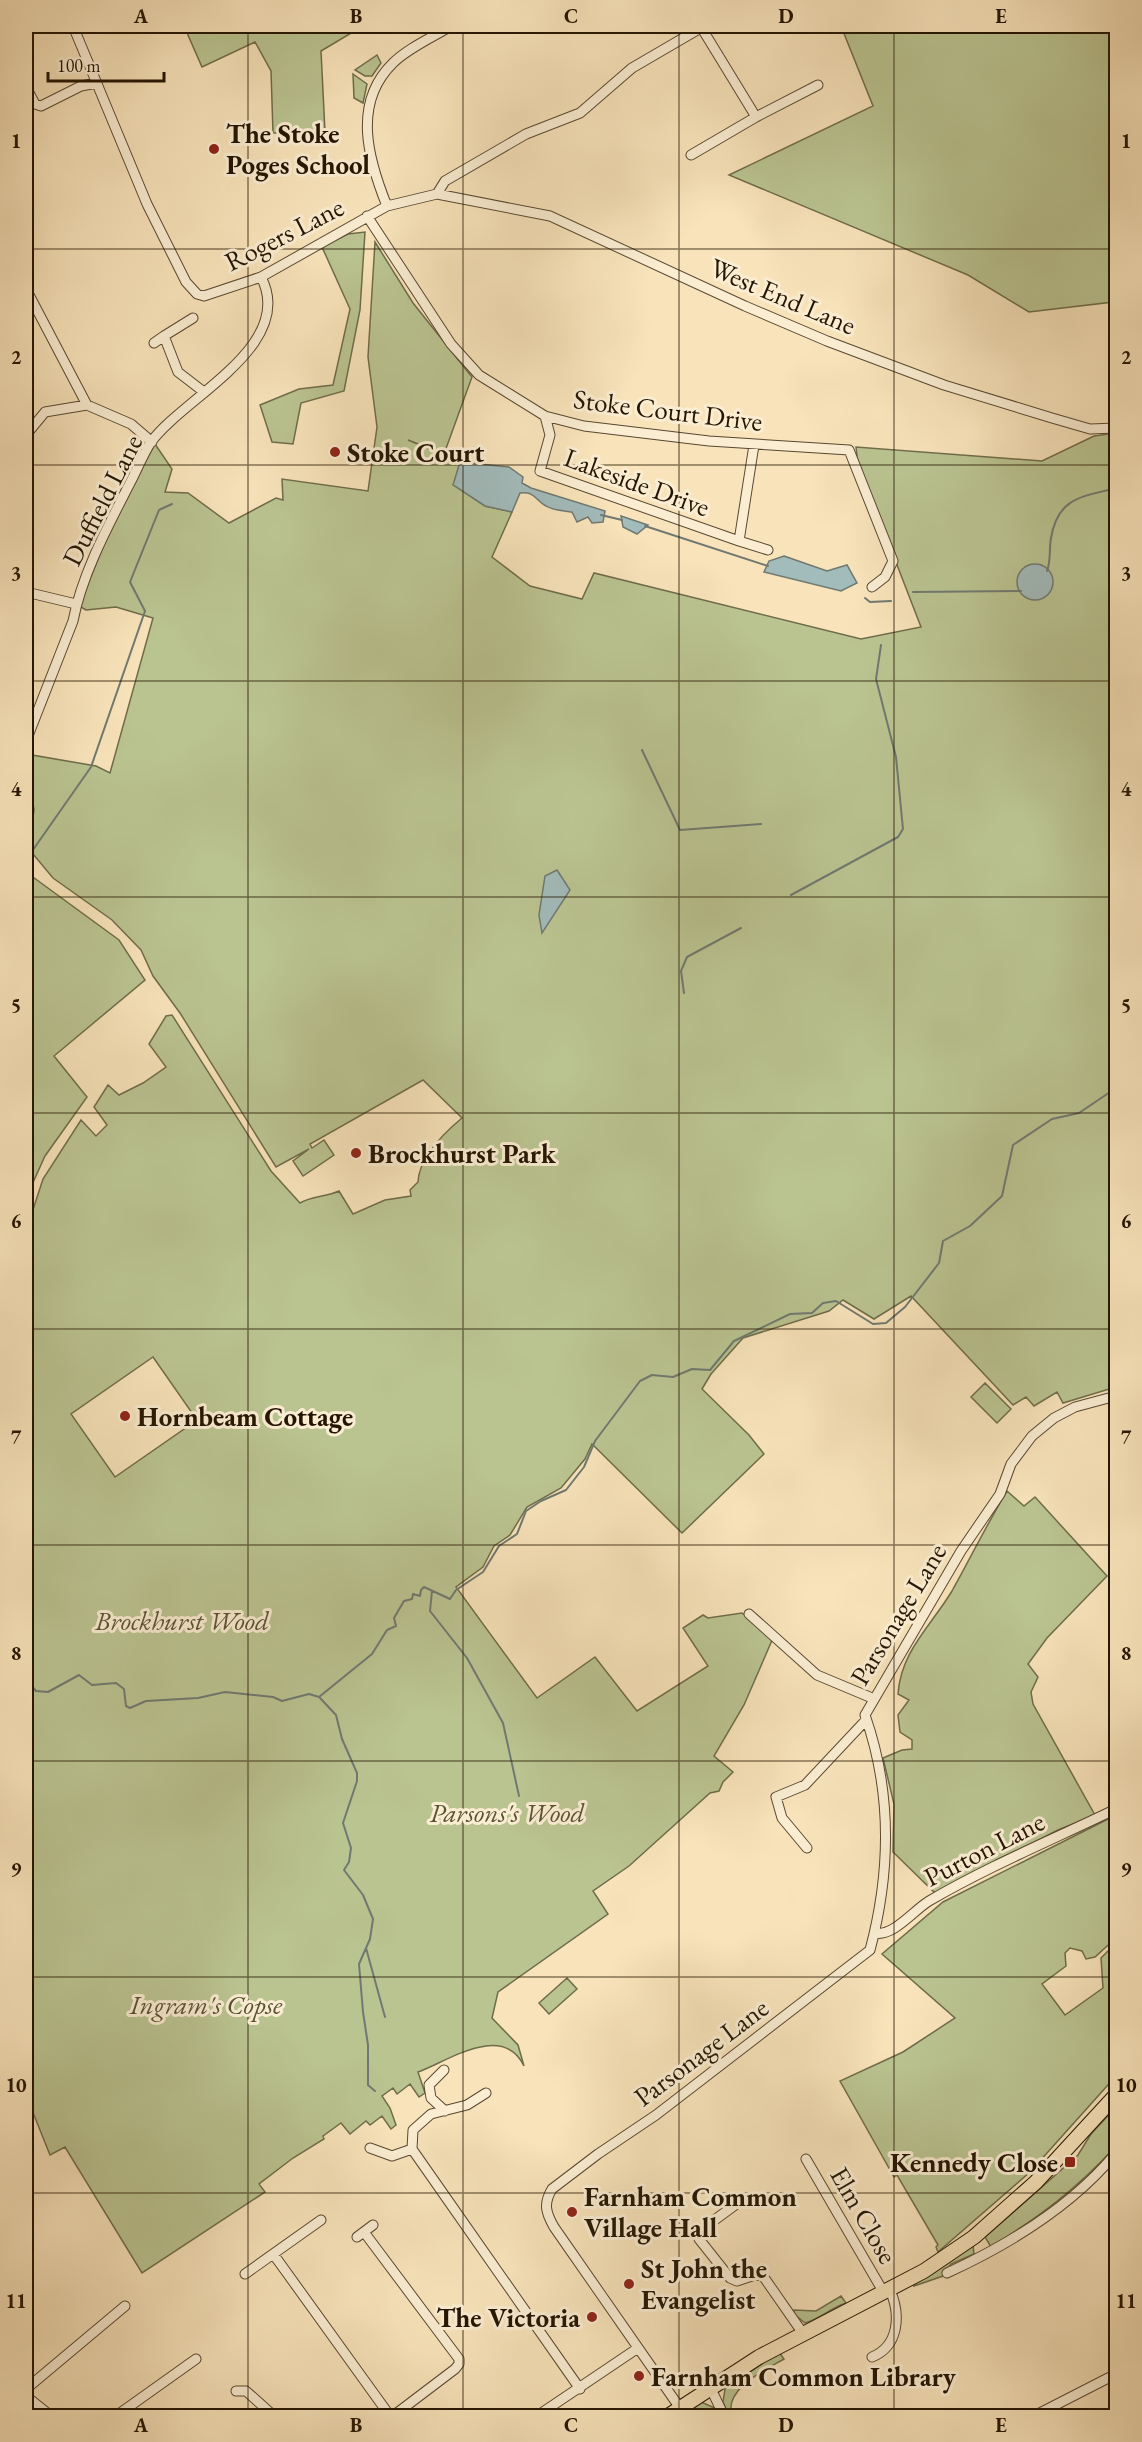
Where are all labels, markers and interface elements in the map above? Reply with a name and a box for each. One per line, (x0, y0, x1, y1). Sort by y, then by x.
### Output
text: A (133, 3, 149, 29)
text: B (350, 3, 362, 29)
text: C (564, 3, 578, 29)
text: D (778, 3, 794, 29)
text: E (995, 3, 1007, 29)
scale bar (48, 45, 164, 83)
text: 100 m (57, 54, 101, 77)
place label: The Stoke Poges School (226, 116, 370, 182)
text: 1 (11, 128, 21, 154)
text: 1 (1121, 128, 1131, 154)
marker: The Stoke Poges School (207, 142, 221, 156)
street label: Rogers Lane (218, 189, 350, 279)
street label: West End Lane (705, 250, 861, 342)
text: 2 (11, 344, 22, 370)
text: 2 (1121, 344, 1132, 370)
street label: Stoke Court Drive (572, 381, 764, 439)
street label: Duffield Lane (54, 428, 150, 572)
place label: Stoke Court (347, 435, 484, 470)
street label: Lakeside Drive (559, 440, 715, 524)
marker: Stoke Court (328, 445, 342, 459)
text: 3 (11, 560, 21, 586)
text: 3 (1121, 560, 1131, 586)
text: 4 (11, 776, 22, 802)
text: 4 (1121, 776, 1132, 802)
text: 5 (11, 992, 21, 1018)
text: 5 (1121, 992, 1131, 1018)
place label: Brockhurst Park (368, 1136, 557, 1171)
marker: Brockhurst Park (349, 1146, 363, 1160)
text: 6 (11, 1208, 22, 1234)
text: 6 (1121, 1208, 1132, 1234)
place label: Hornbeam Cottage (137, 1399, 353, 1434)
marker: Hornbeam Cottage (118, 1409, 132, 1423)
text: 7 (11, 1424, 22, 1450)
text: 7 (1121, 1424, 1132, 1450)
street label: Parsonage Lane (842, 1537, 954, 1691)
park label: Brockhurst Wood (94, 1603, 270, 1638)
text: 8 (11, 1640, 21, 1666)
text: 8 (1121, 1640, 1131, 1666)
park label: Parsons's Wood (430, 1795, 586, 1830)
street label: Purton Lane (918, 1804, 1050, 1894)
text: 9 (11, 1856, 22, 1882)
text: 9 (1121, 1856, 1132, 1882)
park label: Ingram's Copse (129, 1987, 283, 2022)
street label: Parsonage Lane (627, 1990, 775, 2114)
text: 10 (5, 2072, 27, 2098)
text: 10 (1115, 2072, 1137, 2098)
place label: Kennedy Close (890, 2145, 1058, 2180)
marker: Kennedy Close (1063, 2155, 1077, 2169)
street label: Elm Close (822, 2160, 906, 2270)
place label: Farnham Common Village Hall (584, 2179, 797, 2245)
marker: Farnham Common Village Hall (565, 2205, 579, 2219)
place label: St John the Evangelist (641, 2251, 767, 2317)
marker: St John the Evangelist (622, 2277, 636, 2291)
text: 11 (5, 2288, 27, 2314)
text: 11 (1115, 2288, 1137, 2314)
place label: The Victoria (436, 2300, 580, 2335)
marker: The Victoria (585, 2310, 599, 2324)
place label: Farnham Common Library (651, 2359, 957, 2394)
marker: Farnham Common Library (632, 2369, 646, 2383)
text: A (133, 2412, 149, 2438)
text: B (350, 2412, 362, 2438)
text: C (564, 2412, 578, 2438)
text: D (778, 2412, 794, 2438)
text: E (995, 2412, 1007, 2438)

